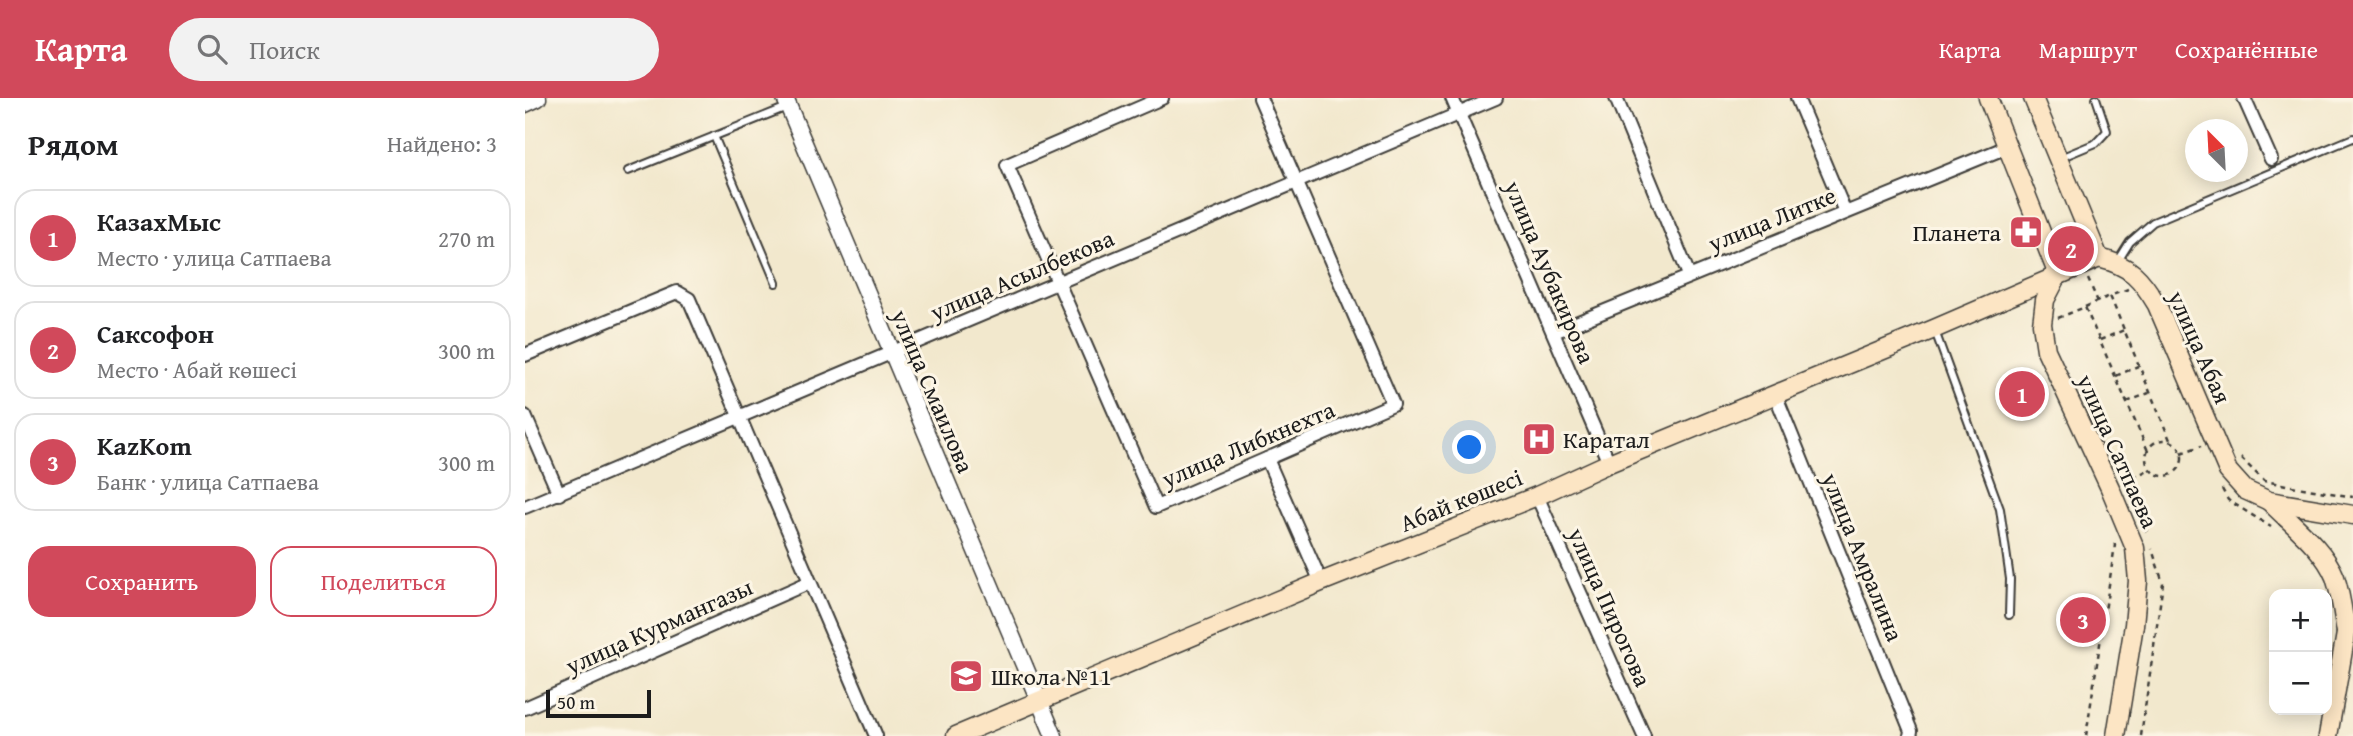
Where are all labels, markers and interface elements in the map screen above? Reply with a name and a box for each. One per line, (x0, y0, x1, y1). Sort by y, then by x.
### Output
search box (169, 18, 659, 81)
text: Карта (35, 25, 127, 73)
icon: search (193, 30, 231, 68)
text: Поиск (249, 30, 320, 69)
text: Карта (1939, 32, 2001, 67)
text: Маршрут (2039, 32, 2137, 67)
text: Сохранённые (2175, 32, 2318, 67)
north arrow (2185, 119, 2248, 182)
text: Рядом (28, 122, 119, 166)
text: Найдено: 3 (387, 127, 497, 160)
street label: улица Аубакирова (1495, 174, 1605, 369)
street label: улица Литке (1702, 177, 1841, 261)
text: КазахМыс (97, 202, 221, 241)
pharmacy icon: Планета (2007, 213, 2045, 251)
place label: Планета (1913, 215, 2002, 250)
street label: улица Асылбекова (924, 220, 1120, 330)
text: 1 (47, 222, 59, 255)
text: 270 m (438, 222, 495, 255)
pin: 2 (2048, 223, 2094, 275)
text: Место · улица Сатпаева (97, 241, 331, 274)
street label: улица Абая (2159, 284, 2240, 409)
street label: улица Смаилова (882, 303, 983, 479)
text: Саксофон (97, 314, 214, 353)
text: 2 (47, 334, 59, 367)
text: 300 m (438, 334, 495, 367)
text: Место · Абай көшесі (97, 353, 297, 386)
street label: улица Сатпаева (2068, 367, 2168, 534)
pin: 1 (1999, 368, 2045, 420)
street label: улица Либкнехта (1155, 392, 1340, 497)
hospital icon: Каратал (1520, 420, 1558, 458)
place label: Каратал (1563, 422, 1650, 457)
text: KazKom (97, 426, 192, 465)
your location (1452, 430, 1486, 464)
text: 3 (47, 446, 59, 479)
text: 300 m (438, 446, 495, 479)
street label: Абай көшесі (1394, 459, 1528, 540)
text: Банк · улица Сатпаева (97, 465, 319, 498)
street label: улица Амралина (1813, 467, 1913, 647)
street label: улица Пирогова (1559, 521, 1661, 693)
button: Сохранить (28, 546, 256, 617)
button: Поделиться (270, 546, 497, 617)
street label: улица Курмангазы (559, 569, 758, 683)
map controls (2269, 589, 2332, 715)
button: + (2269, 589, 2332, 652)
pin: 3 (2060, 594, 2106, 646)
button: − (2269, 652, 2332, 715)
school or university icon: Школа №11 (947, 657, 985, 695)
place label: Школа №11 (991, 659, 1112, 694)
scale bar (546, 687, 651, 719)
text: 50 m (557, 688, 595, 716)

